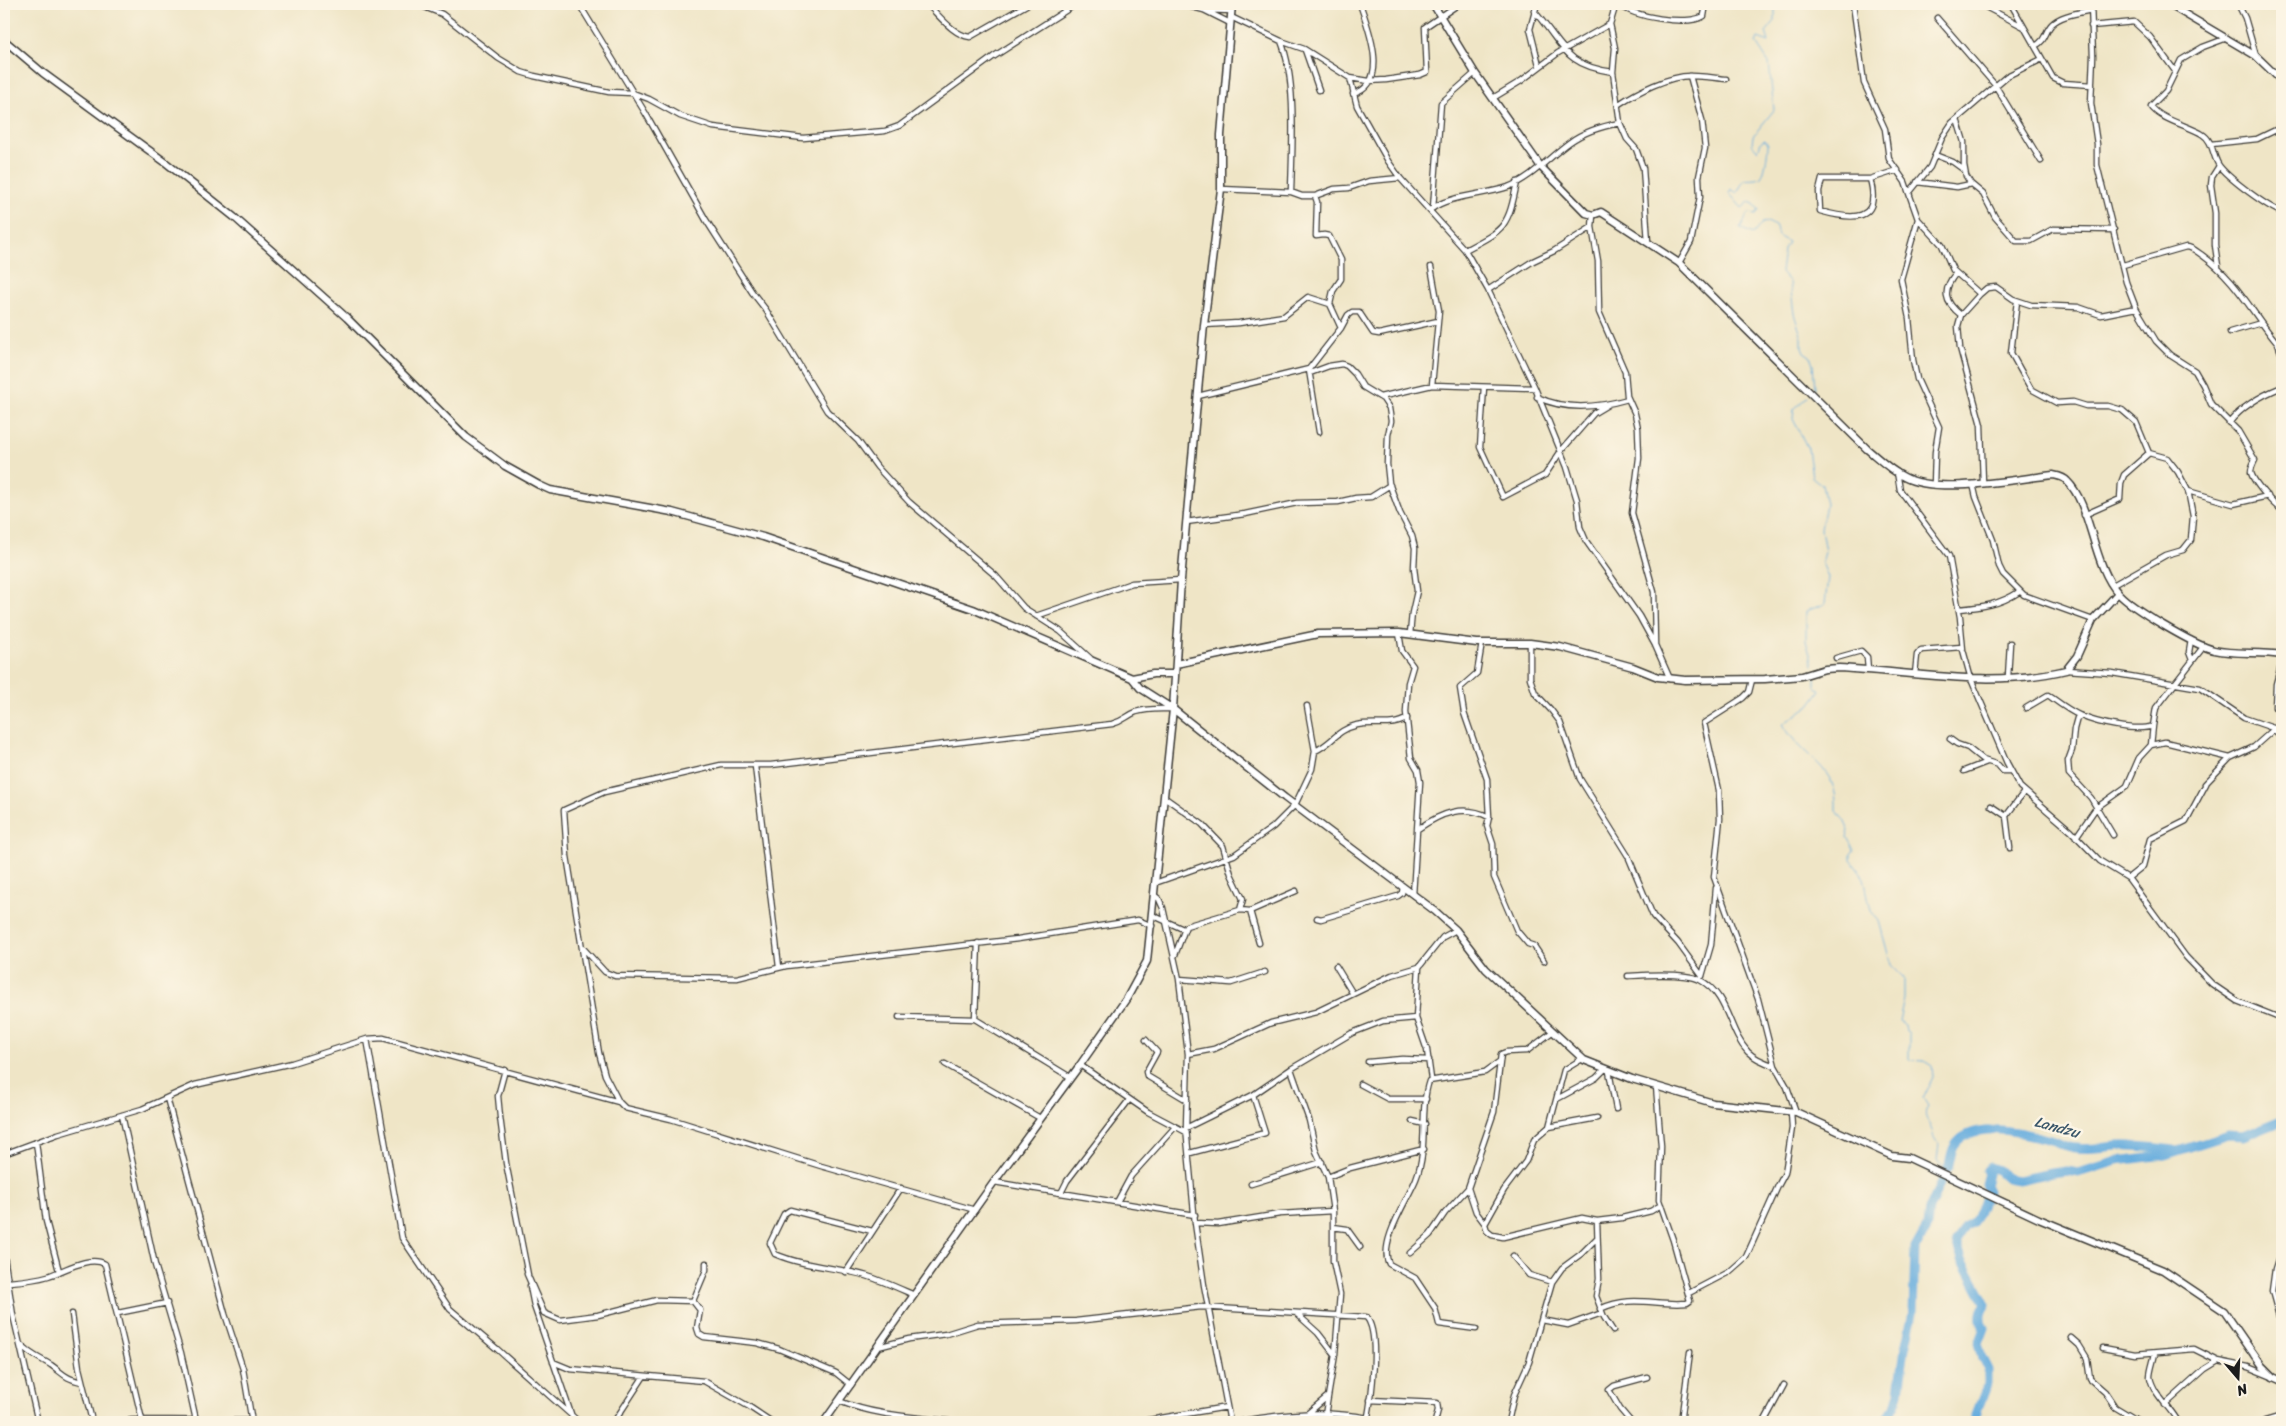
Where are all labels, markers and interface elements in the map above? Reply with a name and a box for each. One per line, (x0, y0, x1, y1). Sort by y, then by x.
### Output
water label: Landzu (2032, 1109, 2084, 1146)
north arrow (2214, 1354, 2264, 1404)
text: N (2233, 1376, 2252, 1403)

